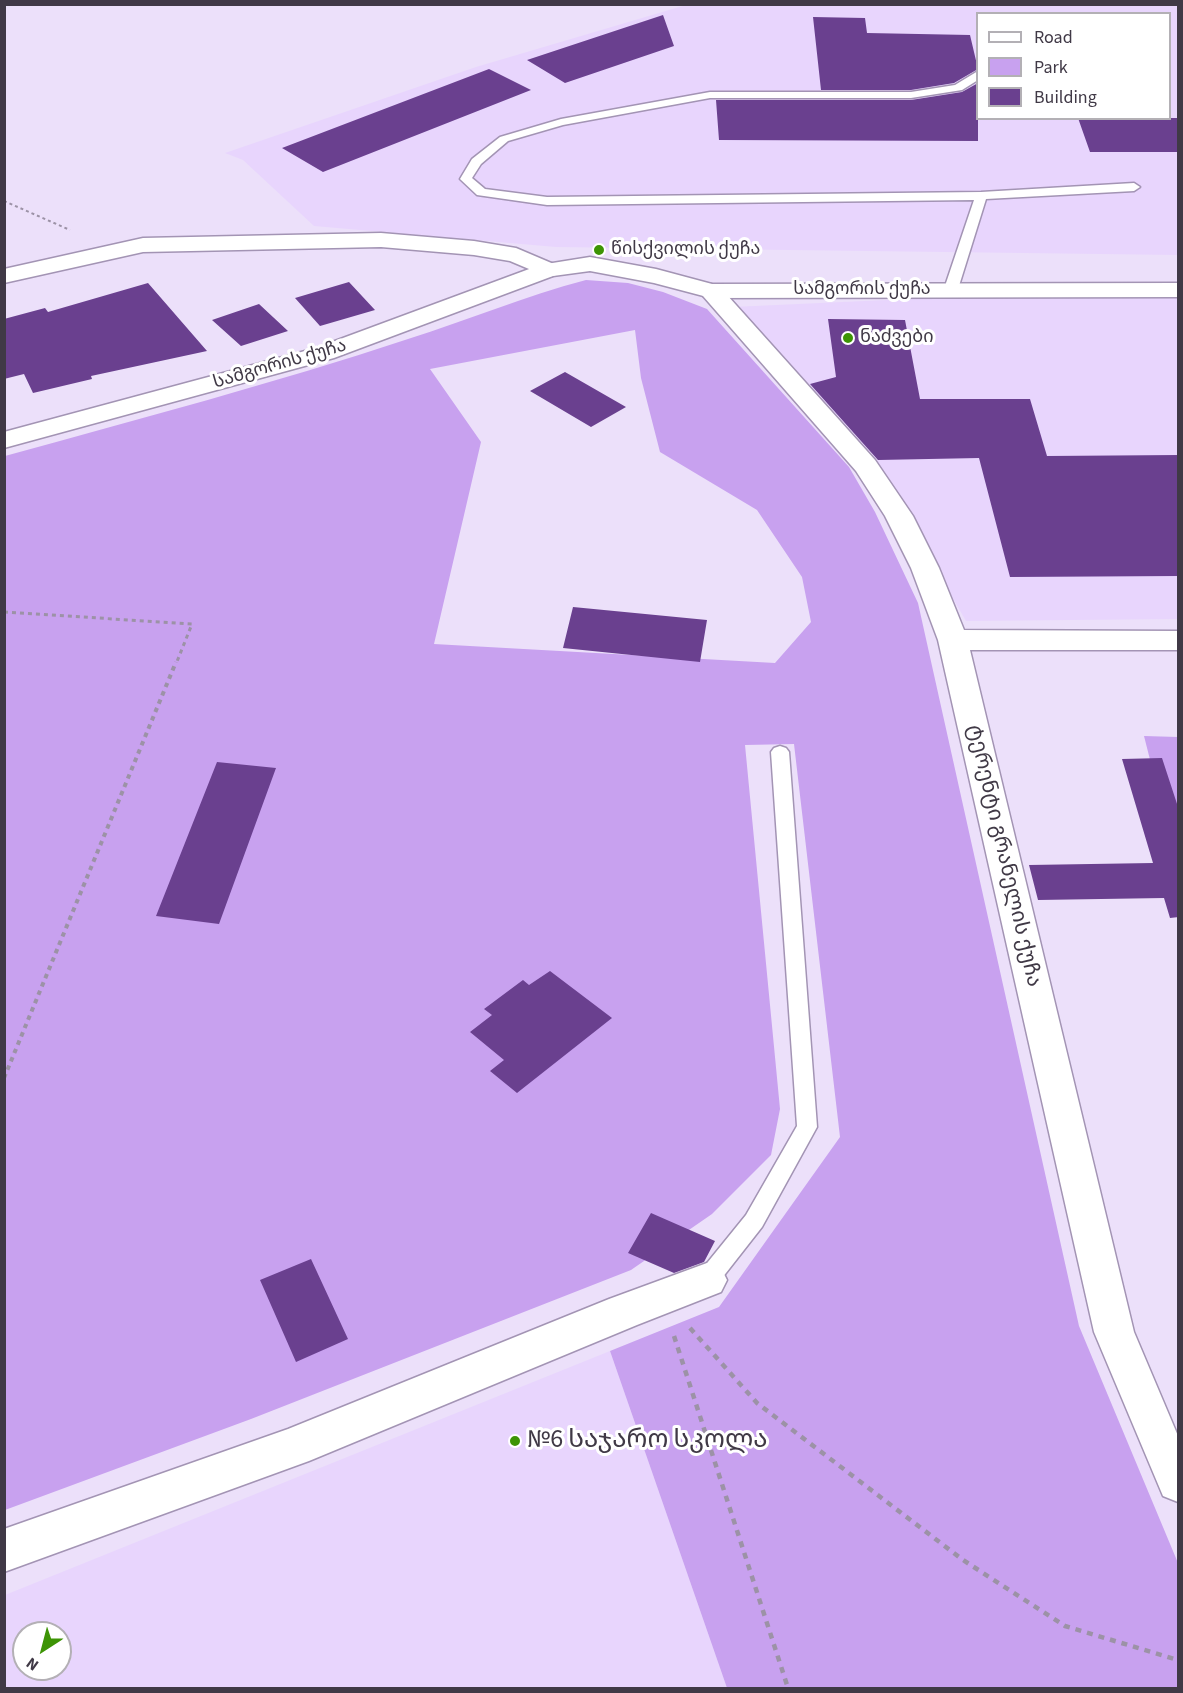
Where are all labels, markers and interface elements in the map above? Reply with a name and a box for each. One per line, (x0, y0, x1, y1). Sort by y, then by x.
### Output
legend (976, 12, 1171, 120)
text: Road (1034, 25, 1073, 50)
text: Park (1034, 55, 1068, 80)
text: Building (1034, 85, 1097, 110)
place label: წისქვილის ქუჩა (611, 239, 760, 261)
marker: წისქვილის ქუჩა (592, 243, 606, 257)
street label: სამგორის ქუჩა (793, 279, 931, 301)
place label: ნაძვები (860, 327, 934, 349)
marker: ნაძვები (841, 331, 855, 345)
street label: სამგორის ქუჩა (211, 336, 349, 394)
street label: ტერენტი გრანელის ქუჩა (961, 722, 1045, 990)
place label: №6 საჯარო სკოლა (527, 1425, 767, 1457)
marker: №6 საჯარო სკოლა (508, 1434, 522, 1448)
north arrow (12, 1621, 72, 1681)
text: N (22, 1652, 43, 1676)

